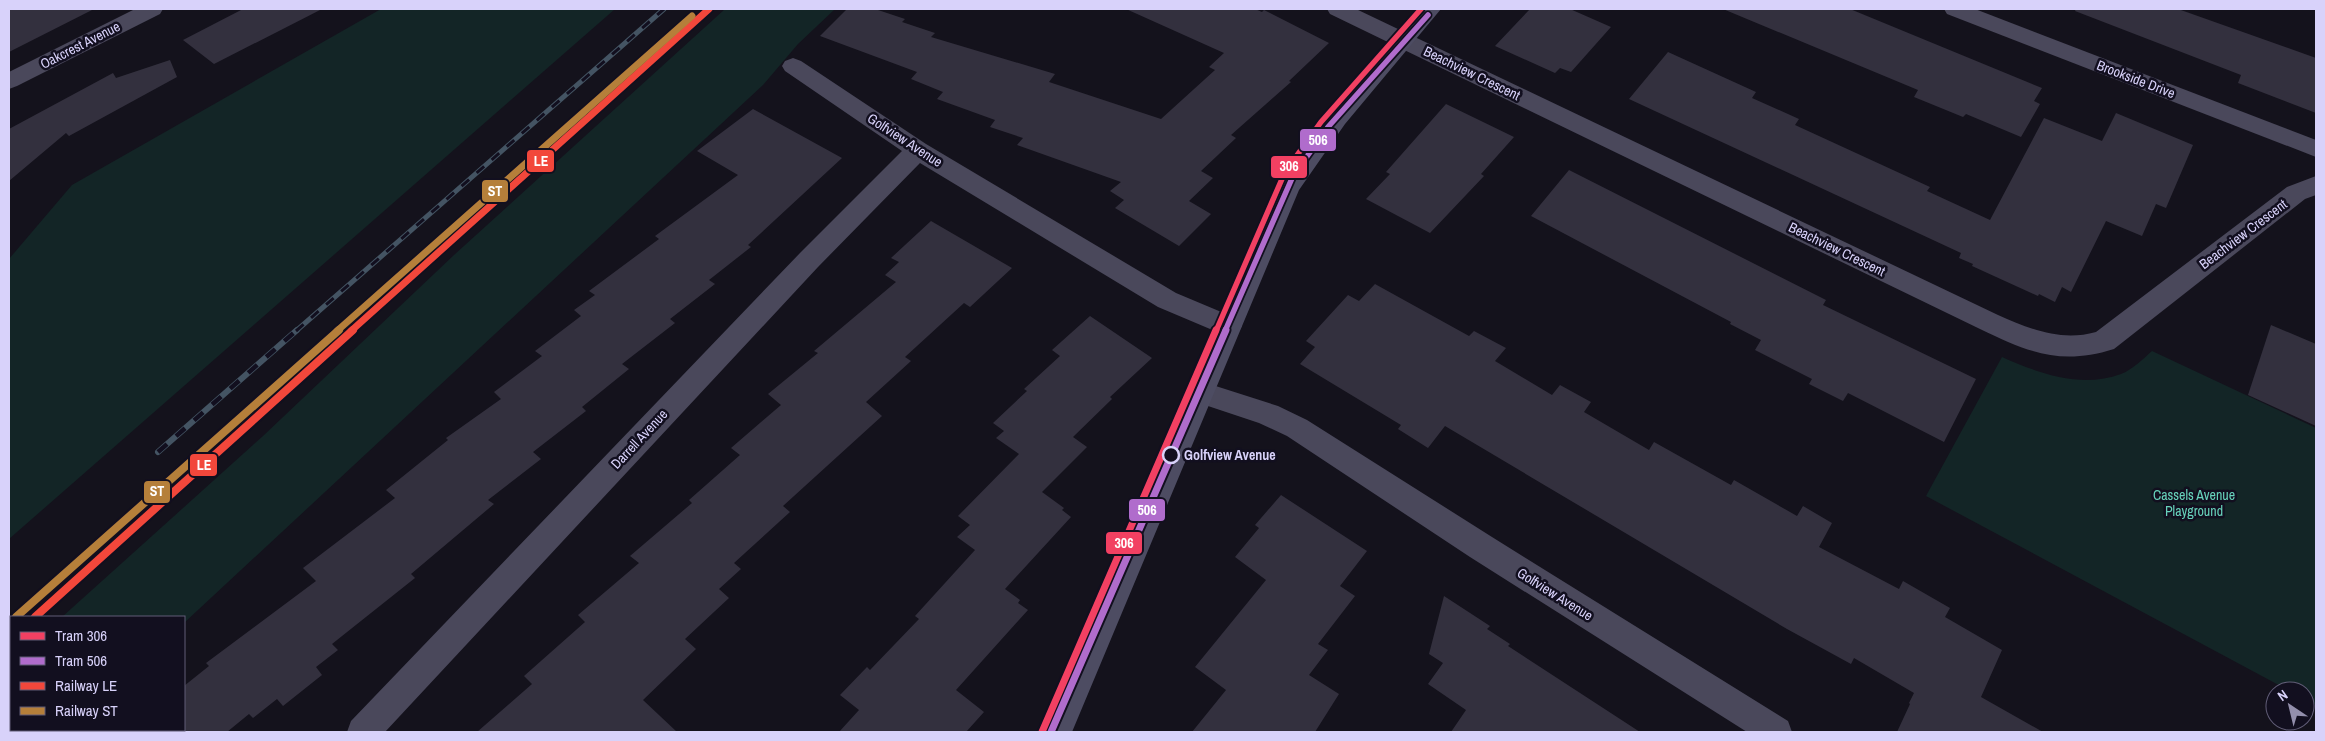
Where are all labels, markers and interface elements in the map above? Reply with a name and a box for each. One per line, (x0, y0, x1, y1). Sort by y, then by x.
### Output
street label: Oakcrest Avenue (37, 17, 123, 73)
street label: Beachview Crescent (1421, 42, 1523, 104)
street label: Brookside Drive (2094, 56, 2178, 102)
street label: Golfview Avenue (864, 109, 946, 171)
line badge: 506 (1299, 128, 1337, 152)
text: 506 (1308, 131, 1328, 149)
line badge: LE (526, 149, 555, 173)
text: LE (534, 152, 549, 170)
line badge: 306 (1270, 155, 1308, 179)
text: 306 (1279, 157, 1299, 175)
line badge: ST (481, 179, 509, 203)
text: ST (488, 182, 502, 200)
street label: Beachview Crescent (2196, 195, 2290, 273)
street label: Beachview Crescent (1786, 218, 1888, 280)
street label: Darrell Avenue (607, 405, 671, 473)
marker: Golfview Avenue (1162, 446, 1180, 464)
place label: Golfview Avenue (1184, 446, 1276, 464)
line badge: LE (189, 453, 218, 477)
text: LE (197, 456, 212, 474)
line badge: ST (143, 480, 171, 504)
text: ST (150, 482, 164, 500)
park label: Cassels Avenue Playground (2153, 486, 2235, 520)
line badge: 506 (1128, 498, 1166, 522)
text: 506 (1137, 501, 1157, 519)
line badge: 306 (1105, 531, 1143, 555)
text: 306 (1114, 534, 1134, 552)
street label: Golfview Avenue (1514, 564, 1596, 624)
legend (10, 616, 185, 731)
text: Tram 306 (55, 625, 107, 646)
text: Tram 506 (55, 650, 107, 671)
text: Railway LE (55, 675, 117, 696)
north arrow (2265, 681, 2315, 731)
text: N (2274, 686, 2291, 705)
text: Railway ST (55, 700, 118, 721)

